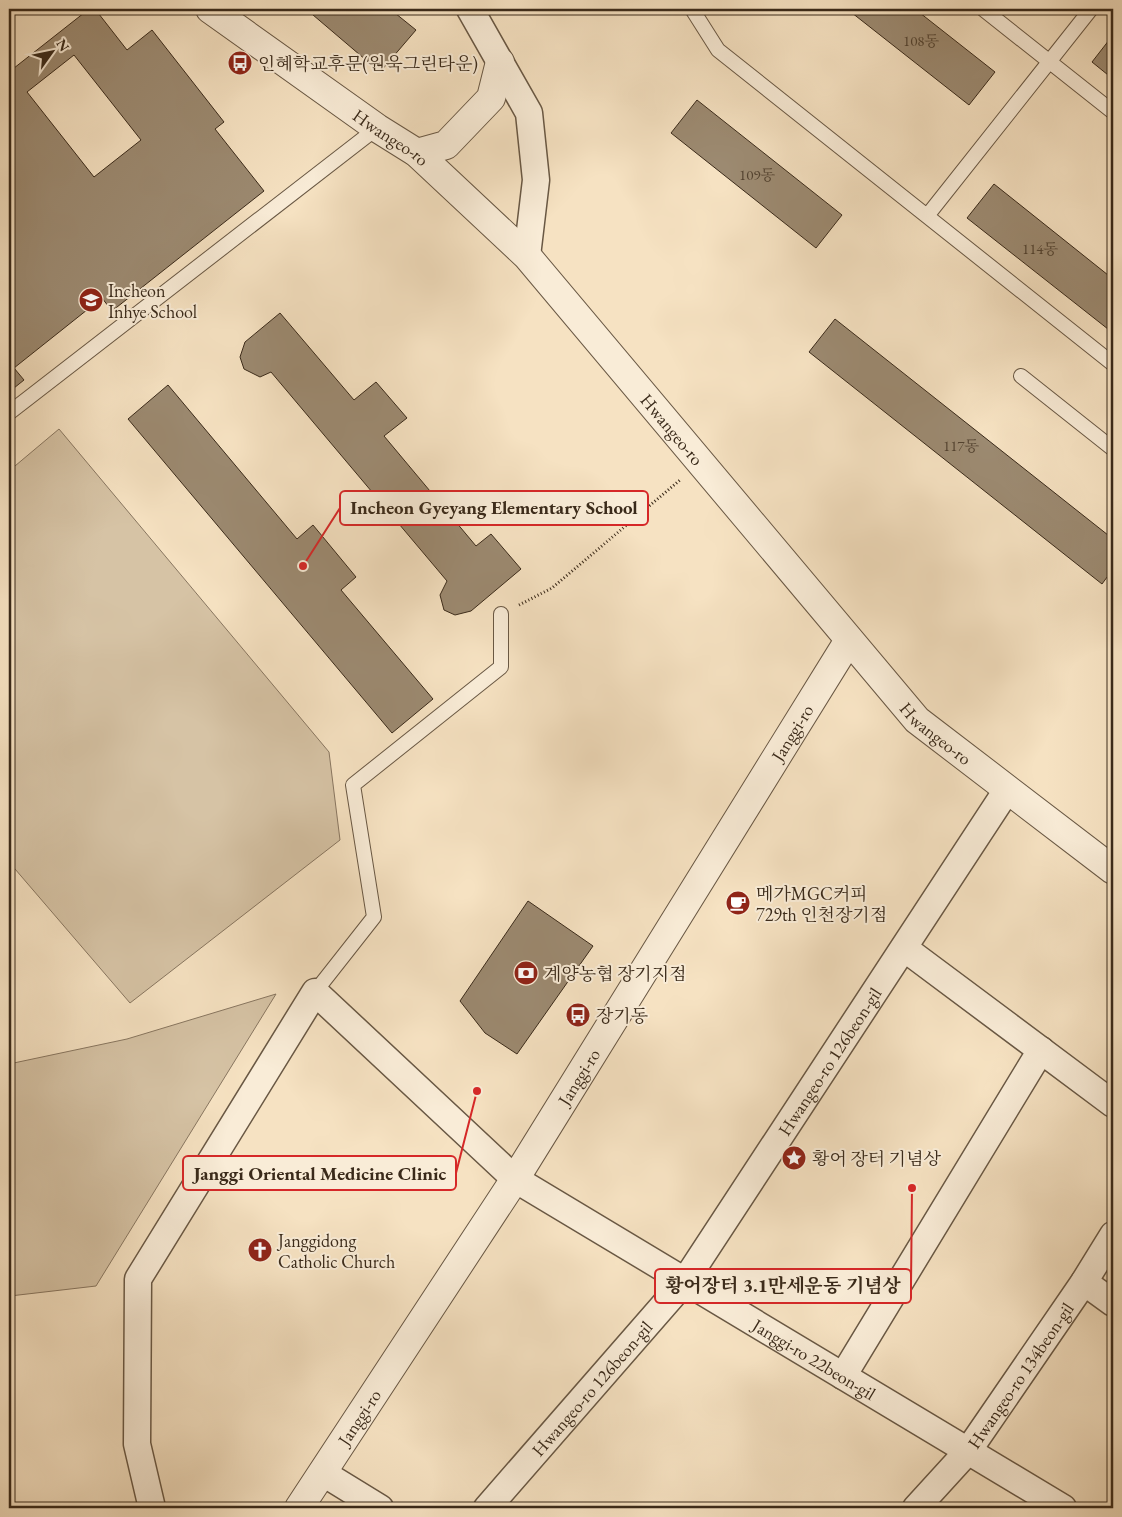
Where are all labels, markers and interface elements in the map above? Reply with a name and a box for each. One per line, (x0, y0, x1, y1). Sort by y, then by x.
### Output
north arrow (28, 28, 78, 78)
house number: 108동 (903, 31, 940, 50)
text: N (52, 35, 74, 55)
bus stop icon: 인혜학교후문(원욱그린타운) (227, 50, 253, 76)
place label: 인혜학교후문(원욱그린타운) (258, 52, 478, 75)
street label: Hwangeo-ro (349, 103, 435, 170)
house number: 109동 (739, 165, 776, 184)
house number: 114동 (1022, 239, 1059, 258)
place label: Incheon Inhye School (108, 279, 197, 323)
school or university icon: Incheon Inhye School (78, 287, 104, 313)
street label: Hwangeo-ro (636, 388, 709, 470)
house number: 117동 (943, 436, 980, 455)
callout: Incheon Gyeyang Elementary School (340, 491, 648, 525)
text: Incheon Gyeyang Elementary School (350, 495, 638, 520)
street label: Hwangeo-ro (895, 697, 977, 770)
street label: Janggi-ro (764, 700, 818, 767)
place label: 메가MGC커피 729th 인천장기점 (756, 882, 887, 926)
cafe icon: 메가MGC커피 729th 인천장기점 (725, 890, 751, 916)
bank icon: 계양농협 장기지점 (513, 960, 539, 986)
place label: 계양농협 장기지점 (544, 962, 687, 985)
street label: Hwangeo-ro 126beon-gil (772, 983, 886, 1140)
bus stop icon: 장기동 (565, 1002, 591, 1028)
place label: 장기동 (596, 1004, 648, 1027)
street label: Janggi-ro (551, 1044, 605, 1111)
place icon: 황어 장터 기념상 (781, 1145, 807, 1171)
place label: 황어 장터 기념상 (812, 1147, 942, 1170)
callout: Janggi Oriental Medicine Clinic (183, 1156, 456, 1190)
text: Janggi Oriental Medicine Clinic (192, 1161, 447, 1186)
place label: Janggidong Catholic Church (276, 1229, 395, 1273)
church icon: Janggidong Catholic Church (247, 1237, 273, 1263)
callout: 황어장터 3.1만세운동 기념상 (655, 1269, 911, 1303)
text: 황어장터 3.1만세운동 기념상 (665, 1273, 901, 1298)
street label: Hwangeo-ro 134beon-gil (962, 1298, 1078, 1453)
street label: Janggi-ro 22beon-gil (747, 1312, 880, 1405)
street label: Hwangeo-ro 126beon-gil (526, 1316, 657, 1461)
street label: Janggi-ro (331, 1384, 386, 1451)

